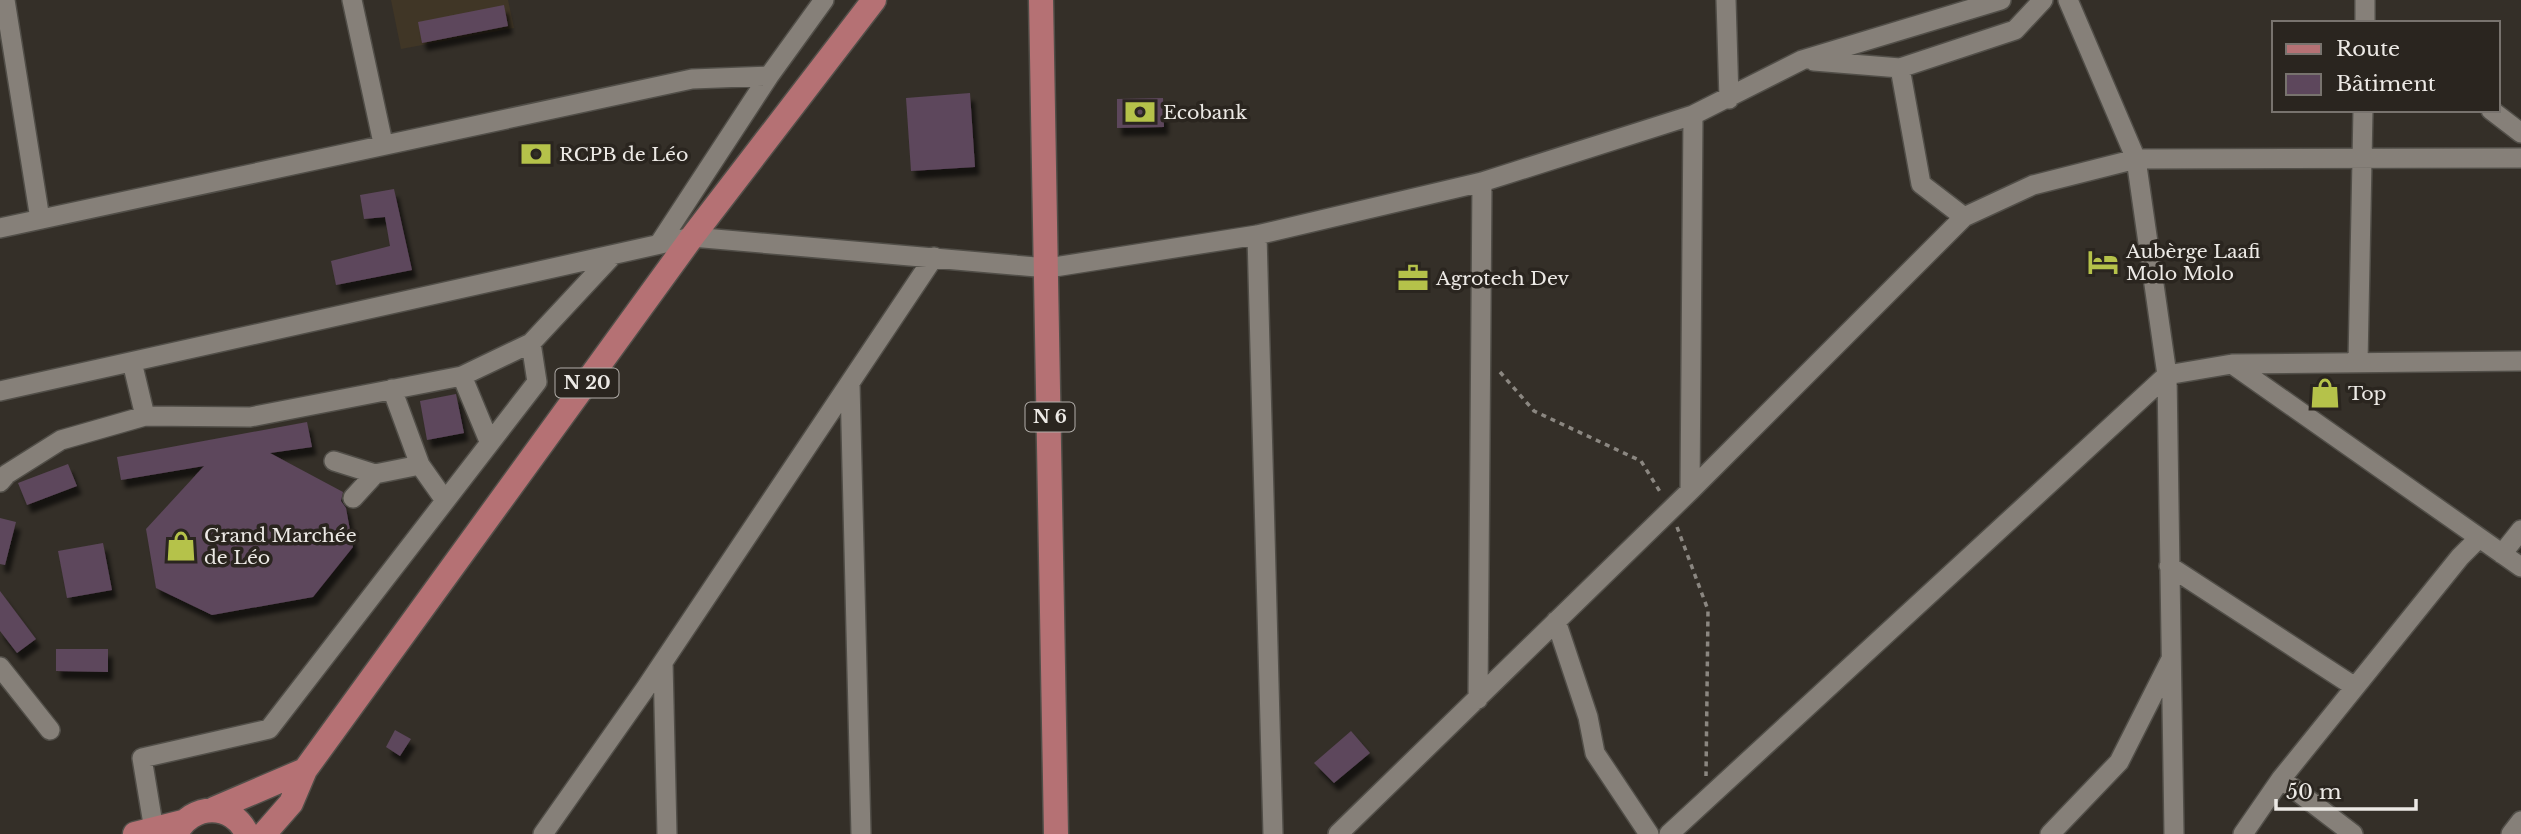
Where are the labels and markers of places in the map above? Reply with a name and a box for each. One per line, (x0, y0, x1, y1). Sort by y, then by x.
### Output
bank icon: Ecobank (1123, 95, 1157, 129)
place label: Ecobank (1163, 101, 1247, 124)
bank icon: RCPB de Léo (519, 137, 553, 171)
place label: RCPB de Léo (559, 143, 688, 166)
place label: Aubèrge Laafi Molo Molo (2125, 240, 2260, 285)
hotel icon: Aubèrge Laafi Molo Molo (2086, 245, 2120, 279)
office icon: Agrotech Dev (1396, 261, 1430, 295)
place label: Agrotech Dev (1435, 267, 1570, 290)
shop icon: Top (2308, 376, 2342, 410)
place label: Top (2348, 382, 2386, 405)
place label: Grand Marchée de Léo (204, 524, 357, 569)
shop icon: Grand Marchée de Léo (164, 529, 198, 563)

